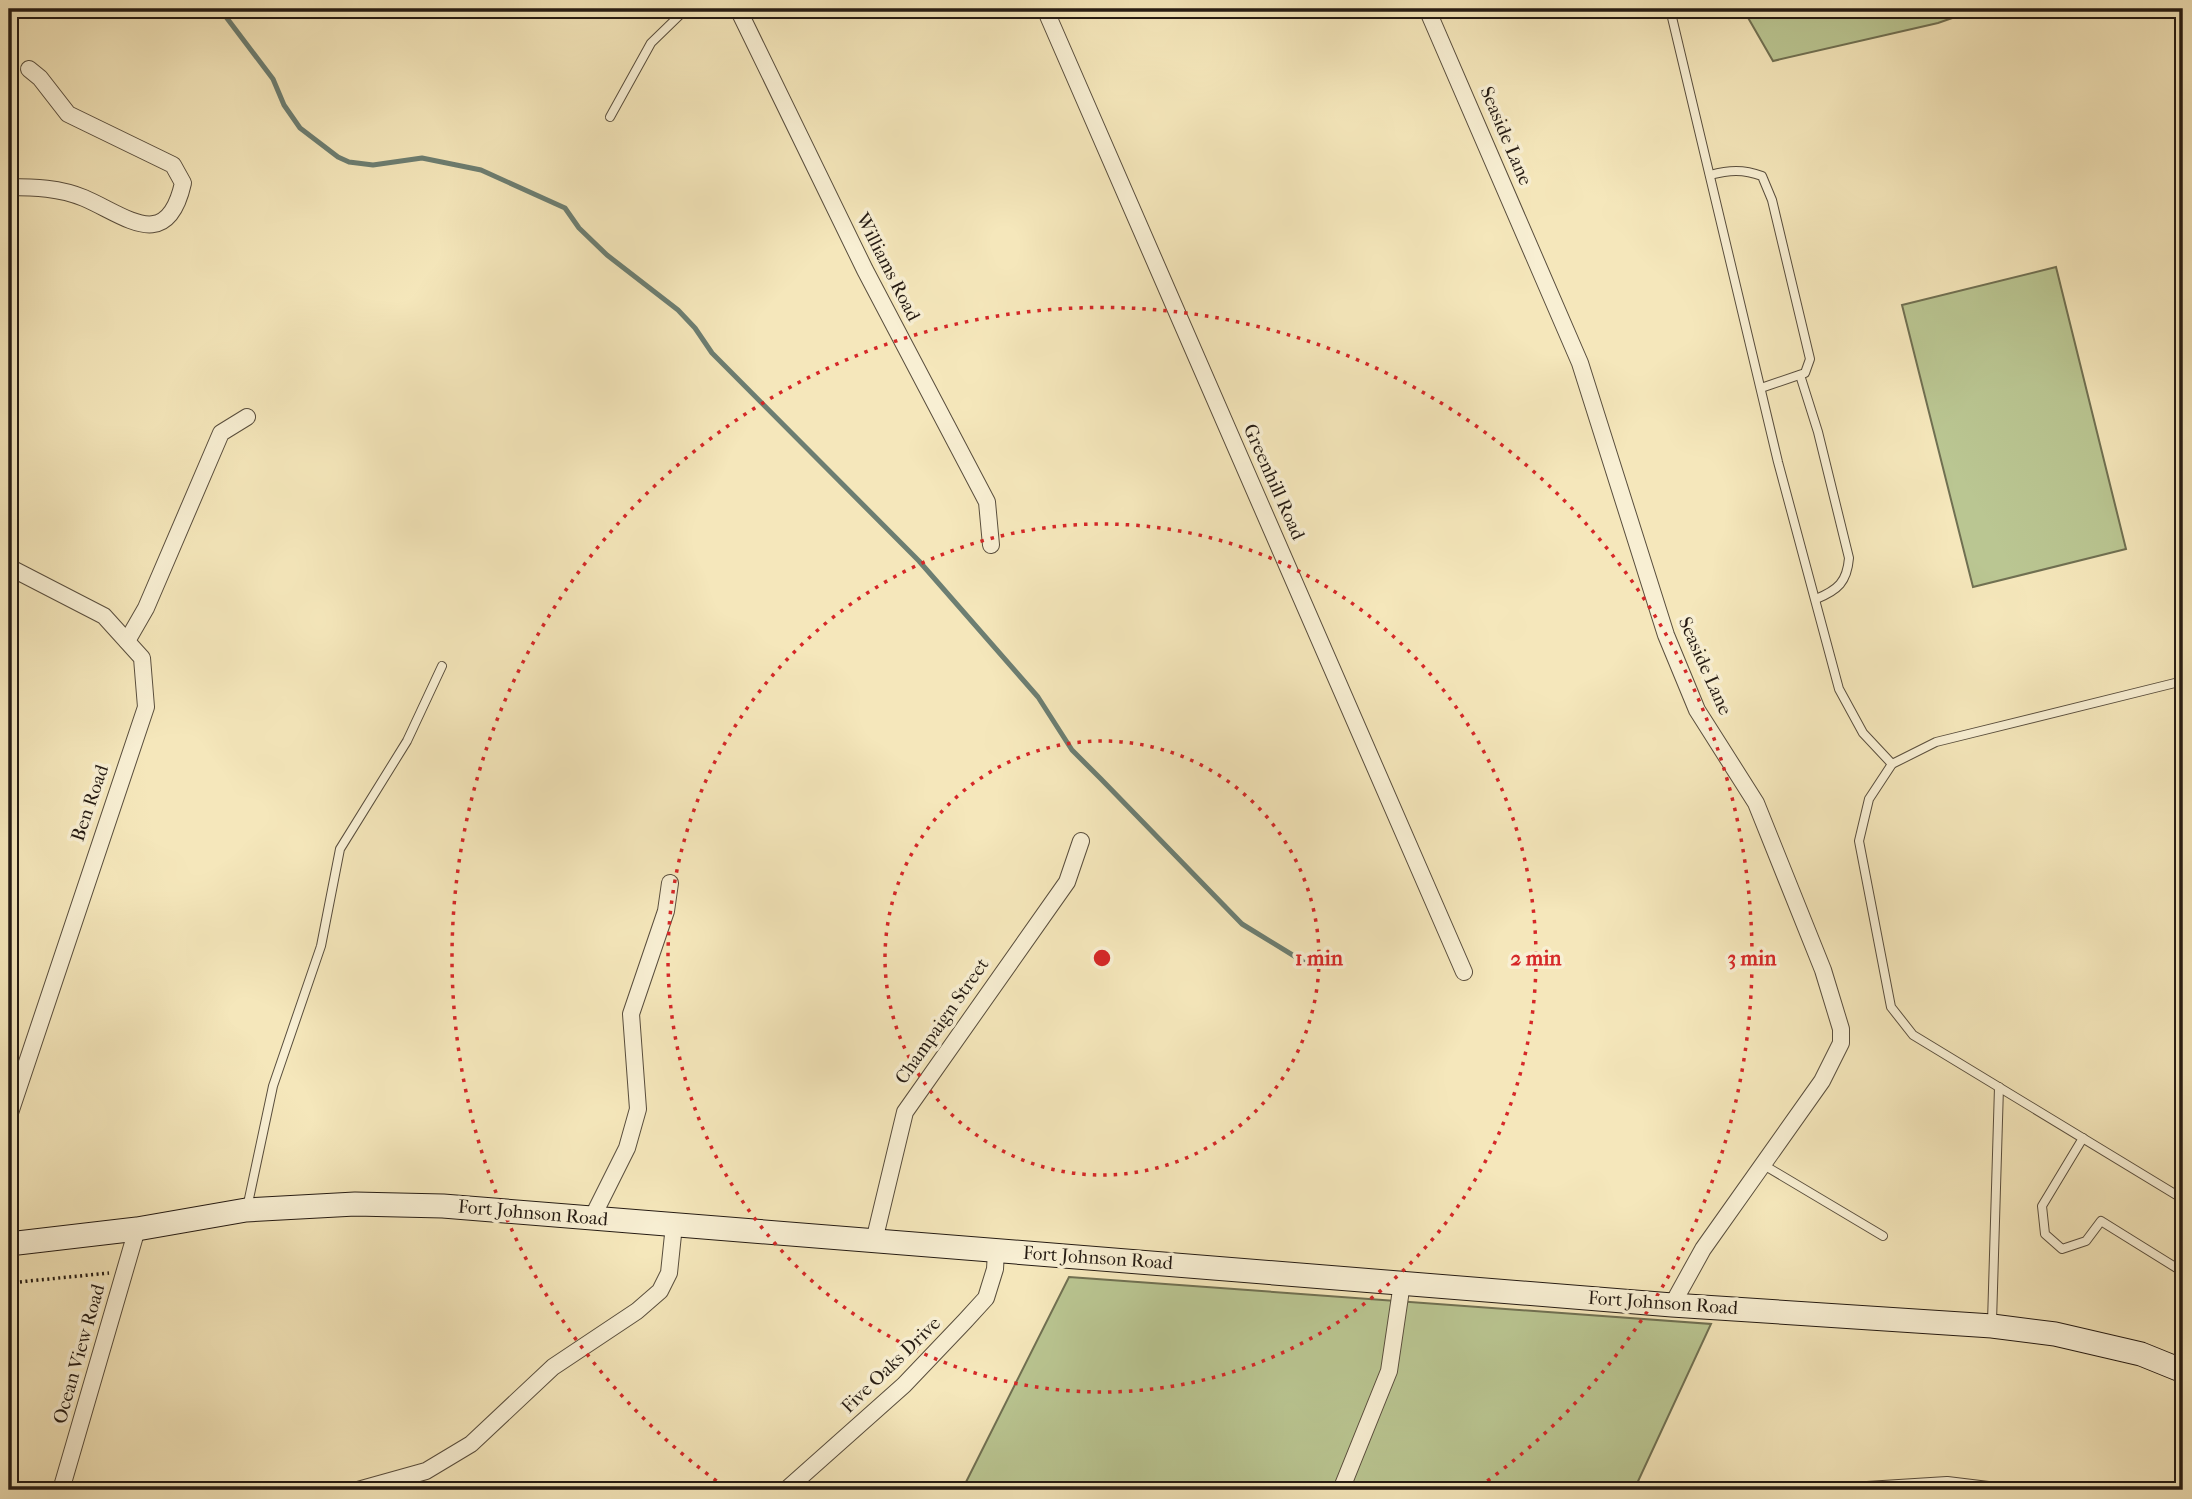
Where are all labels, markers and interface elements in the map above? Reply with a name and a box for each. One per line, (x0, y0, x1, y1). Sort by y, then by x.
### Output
street label: Seaside Lane (1475, 83, 1537, 189)
street label: Williams Road (851, 208, 925, 325)
street label: Greenhill Road (1239, 421, 1310, 544)
street label: Seaside Lane (1674, 614, 1736, 718)
street label: Ben Road (67, 761, 113, 844)
centre of rings (1090, 946, 1114, 970)
text: 1 min (1295, 946, 1344, 970)
text: 2 min (1510, 946, 1562, 970)
text: 3 min (1728, 946, 1777, 970)
street label: Champaign Street (890, 954, 994, 1088)
street label: Fort Johnson Road (457, 1195, 610, 1231)
street label: Fort Johnson Road (1022, 1242, 1174, 1274)
street label: Ocean View Road (49, 1281, 110, 1426)
street label: Fort Johnson Road (1587, 1287, 1739, 1319)
street label: Five Oaks Drive (837, 1312, 945, 1418)

